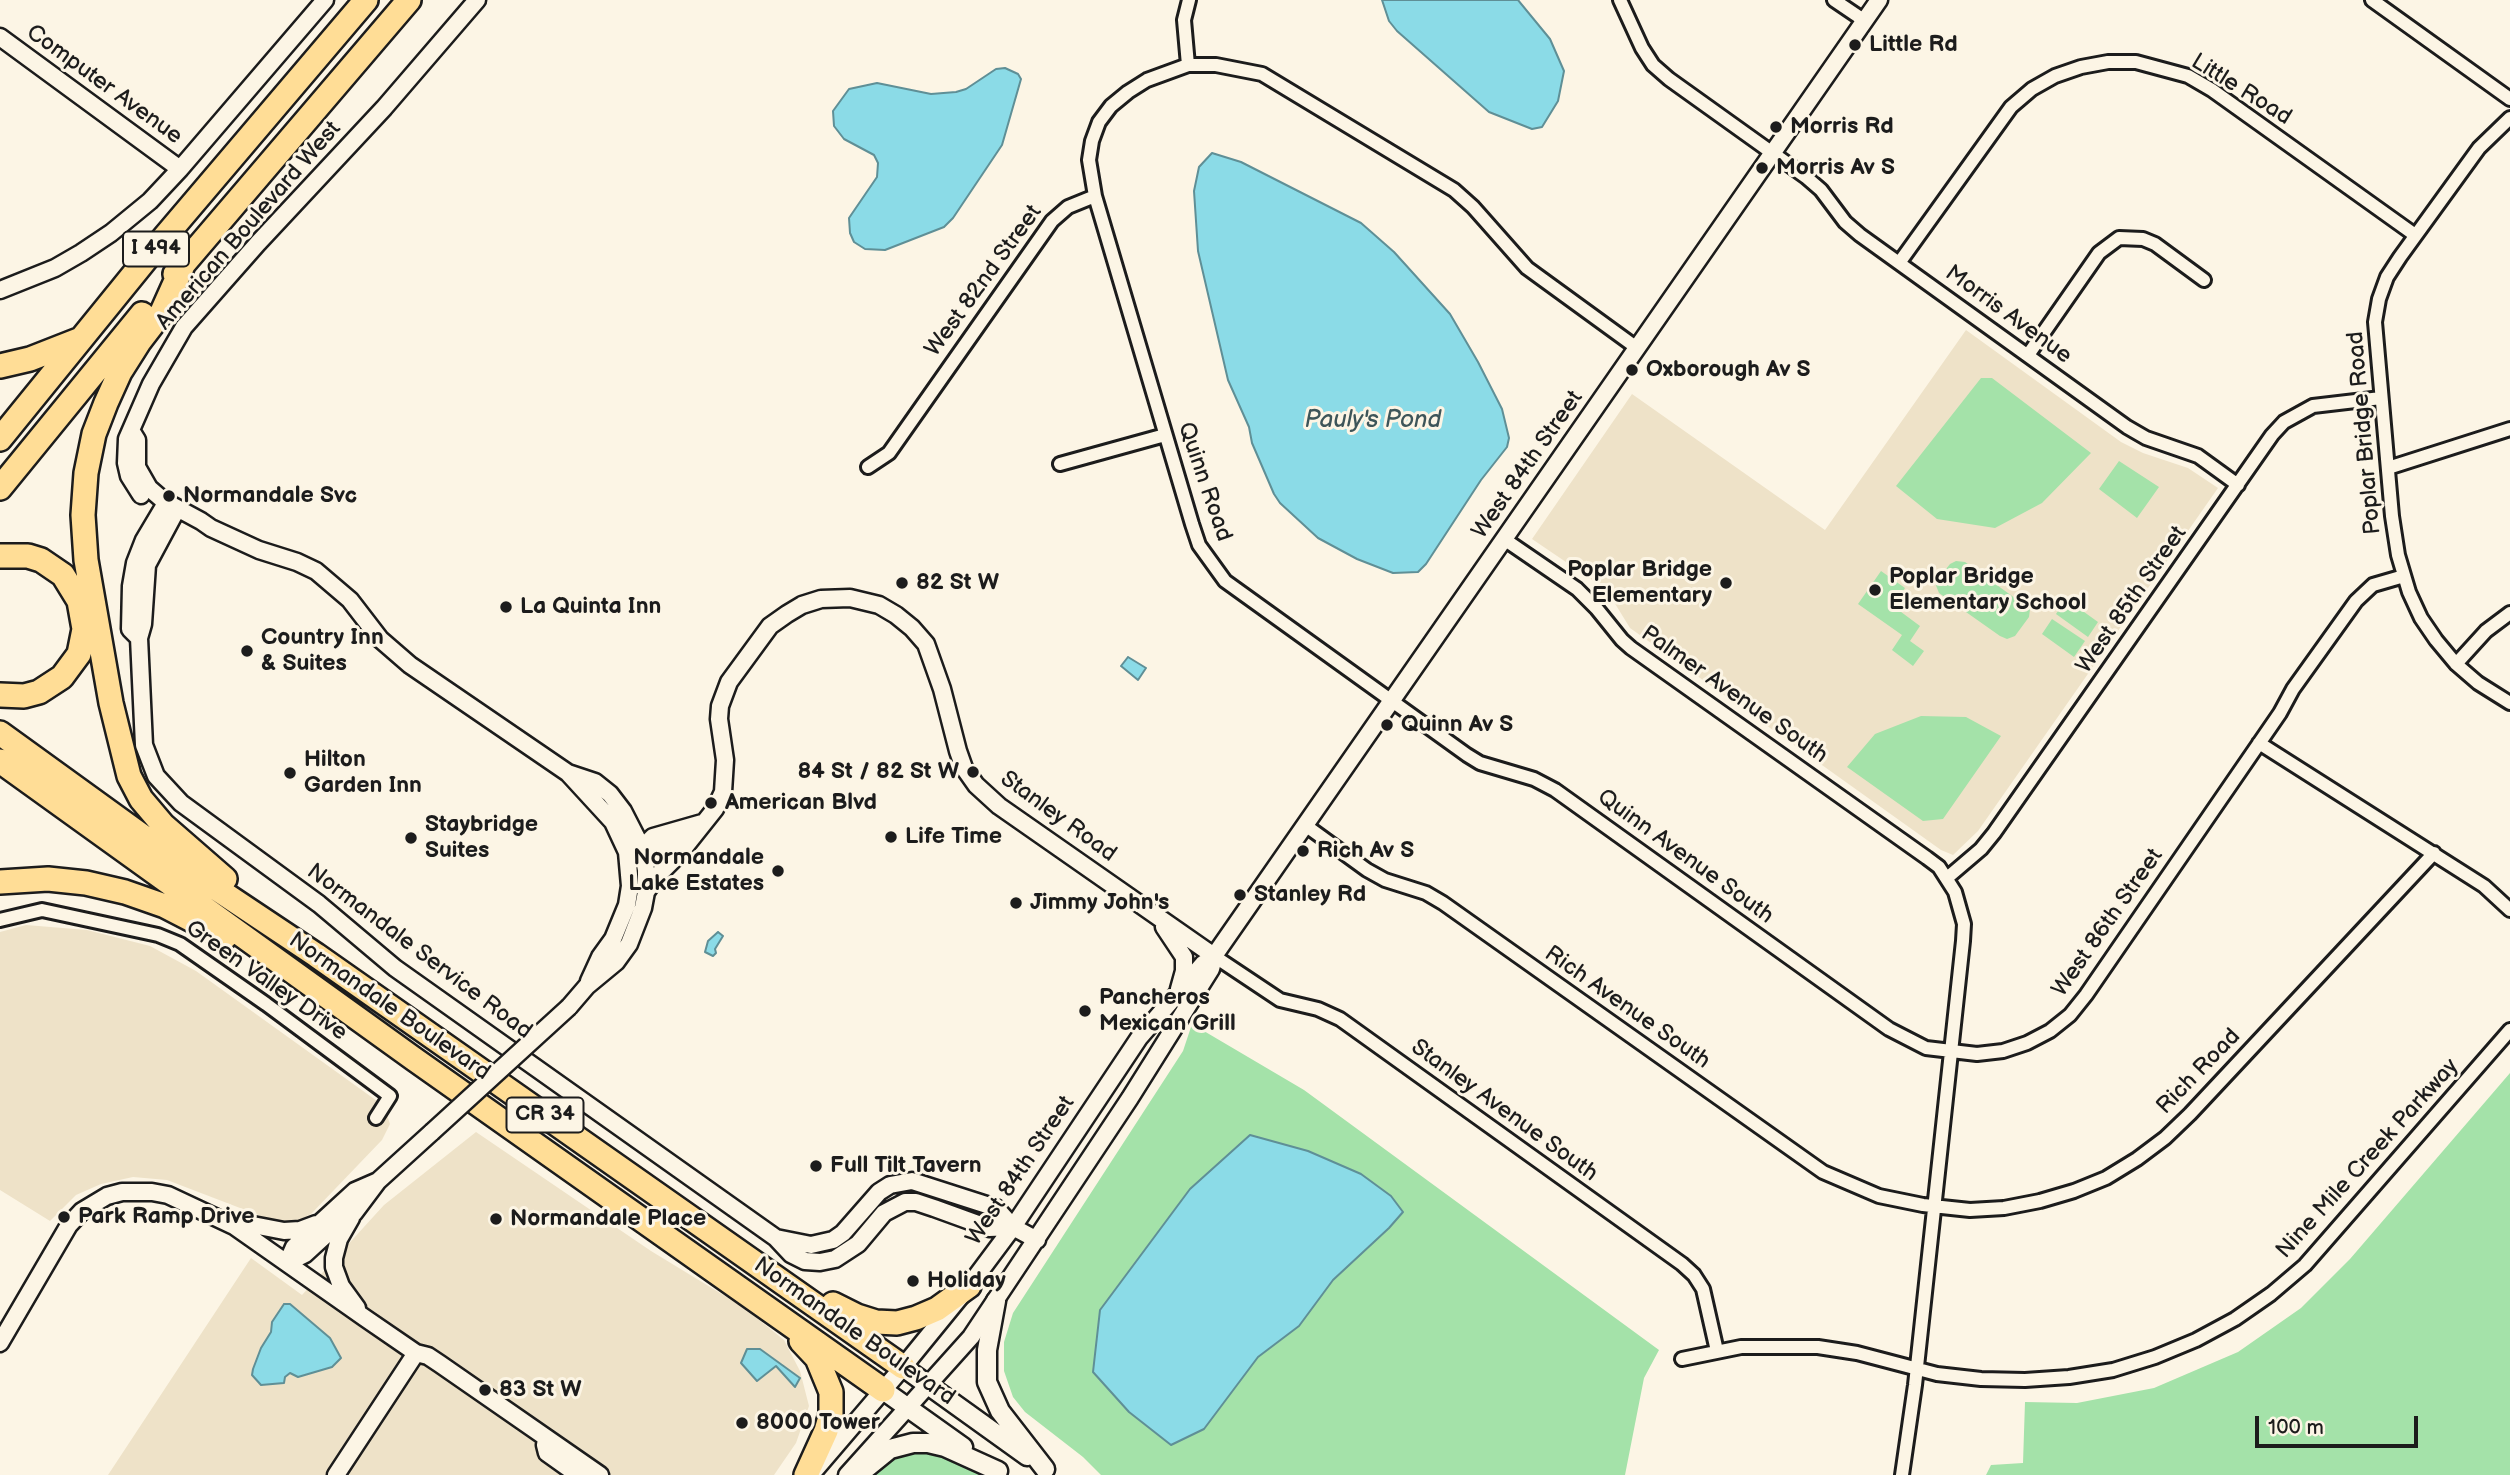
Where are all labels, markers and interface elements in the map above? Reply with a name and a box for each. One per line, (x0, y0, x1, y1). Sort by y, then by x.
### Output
street label: Computer Avenue (21, 19, 187, 151)
place label: Little Rd (1869, 31, 1958, 59)
marker: Little Rd (1847, 37, 1863, 53)
street label: Little Road (2186, 48, 2296, 132)
place label: Morris Rd (1790, 113, 1894, 141)
street label: American Boulevard West (151, 116, 347, 336)
marker: Morris Rd (1768, 119, 1784, 135)
place label: Morris Av S (1776, 154, 1895, 182)
marker: Morris Av S (1754, 160, 1770, 176)
street label: West 82nd Street (920, 200, 1048, 362)
road number: I 494 (123, 232, 189, 266)
street label: Morris Avenue (1939, 260, 2077, 370)
street label: Poplar Bridge Road (2342, 330, 2388, 536)
place label: Oxborough Av S (1646, 356, 1810, 384)
marker: Oxborough Av S (1624, 362, 1640, 378)
street label: West 84th Street (1467, 386, 1589, 544)
water label: Pauly's Pond (1305, 407, 1441, 435)
street label: Quinn Road (1171, 419, 1237, 545)
place label: Normandale Svc (183, 482, 357, 510)
marker: Normandale Svc (161, 488, 177, 504)
street label: West 85th Street (2071, 521, 2193, 679)
place label: Poplar Bridge Elementary (1567, 556, 1712, 610)
place label: Poplar Bridge Elementary School (1889, 563, 2087, 617)
place label: 82 St W (916, 569, 999, 597)
marker: 82 St W (894, 575, 910, 591)
marker: Poplar Bridge Elementary (1718, 575, 1734, 591)
marker: Poplar Bridge Elementary School (1867, 582, 1883, 598)
place label: La Quinta Inn (520, 593, 661, 621)
marker: La Quinta Inn (498, 599, 514, 615)
street label: Palmer Avenue South (1635, 620, 1833, 770)
place label: Country Inn & Suites (261, 624, 384, 678)
marker: Country Inn & Suites (239, 643, 255, 659)
place label: Quinn Av S (1401, 711, 1513, 739)
marker: Quinn Av S (1379, 717, 1395, 733)
place label: Hilton Garden Inn (304, 746, 422, 800)
place label: 84 St / 82 St W (797, 758, 959, 786)
marker: 84 St / 82 St W (965, 764, 981, 780)
marker: Hilton Garden Inn (282, 765, 298, 781)
street label: Stanley Road (995, 766, 1121, 868)
street label: Quinn Avenue South (1592, 784, 1778, 930)
place label: American Blvd (725, 789, 877, 817)
marker: American Blvd (703, 795, 719, 811)
place label: Staybridge Suites (425, 811, 538, 865)
place label: Life Time (905, 823, 1002, 851)
marker: Life Time (883, 829, 899, 845)
marker: Staybridge Suites (403, 830, 419, 846)
place label: Rich Av S (1317, 837, 1414, 865)
marker: Rich Av S (1295, 843, 1311, 859)
place label: Normandale Lake Estates (628, 844, 764, 898)
street label: West 86th Street (2047, 844, 2169, 1002)
street label: Normandale Service Road (301, 858, 537, 1046)
marker: Normandale Lake Estates (770, 863, 786, 879)
place label: Stanley Rd (1254, 881, 1366, 909)
marker: Stanley Rd (1232, 887, 1248, 903)
place label: Jimmy John's (1030, 889, 1169, 917)
marker: Jimmy John's (1008, 895, 1024, 911)
street label: Green Valley Drive (180, 915, 352, 1047)
street label: Normandale Boulevard (283, 927, 495, 1087)
street label: Rich Avenue South (1539, 941, 1715, 1075)
place label: Pancheros Mexican Grill (1099, 984, 1236, 1038)
marker: Pancheros Mexican Grill (1077, 1003, 1093, 1019)
street label: Rich Road (2151, 1023, 2247, 1121)
street label: Stanley Avenue South (1405, 1034, 1603, 1188)
street label: Nine Mile Creek Parkway (2271, 1053, 2465, 1265)
street label: West 84th Street (961, 1091, 1081, 1251)
road number: CR 34 (506, 1098, 584, 1132)
place label: Full Tilt Tavern (830, 1152, 982, 1180)
marker: Full Tilt Tavern (808, 1158, 824, 1174)
place label: Park Ramp Drive (78, 1203, 255, 1231)
place label: Normandale Place (510, 1205, 706, 1233)
marker: Park Ramp Drive (56, 1209, 72, 1225)
marker: Normandale Place (488, 1211, 504, 1227)
street label: Normandale Boulevard (748, 1252, 960, 1412)
place label: Holiday (927, 1267, 1006, 1295)
marker: Holiday (905, 1273, 921, 1289)
place label: 83 St W (499, 1376, 582, 1404)
marker: 83 St W (477, 1382, 493, 1398)
scale bar (2258, 1402, 2421, 1446)
place label: 8000 Tower (756, 1409, 880, 1437)
marker: 8000 Tower (734, 1415, 750, 1431)
text: 100 m (2268, 1415, 2324, 1440)

